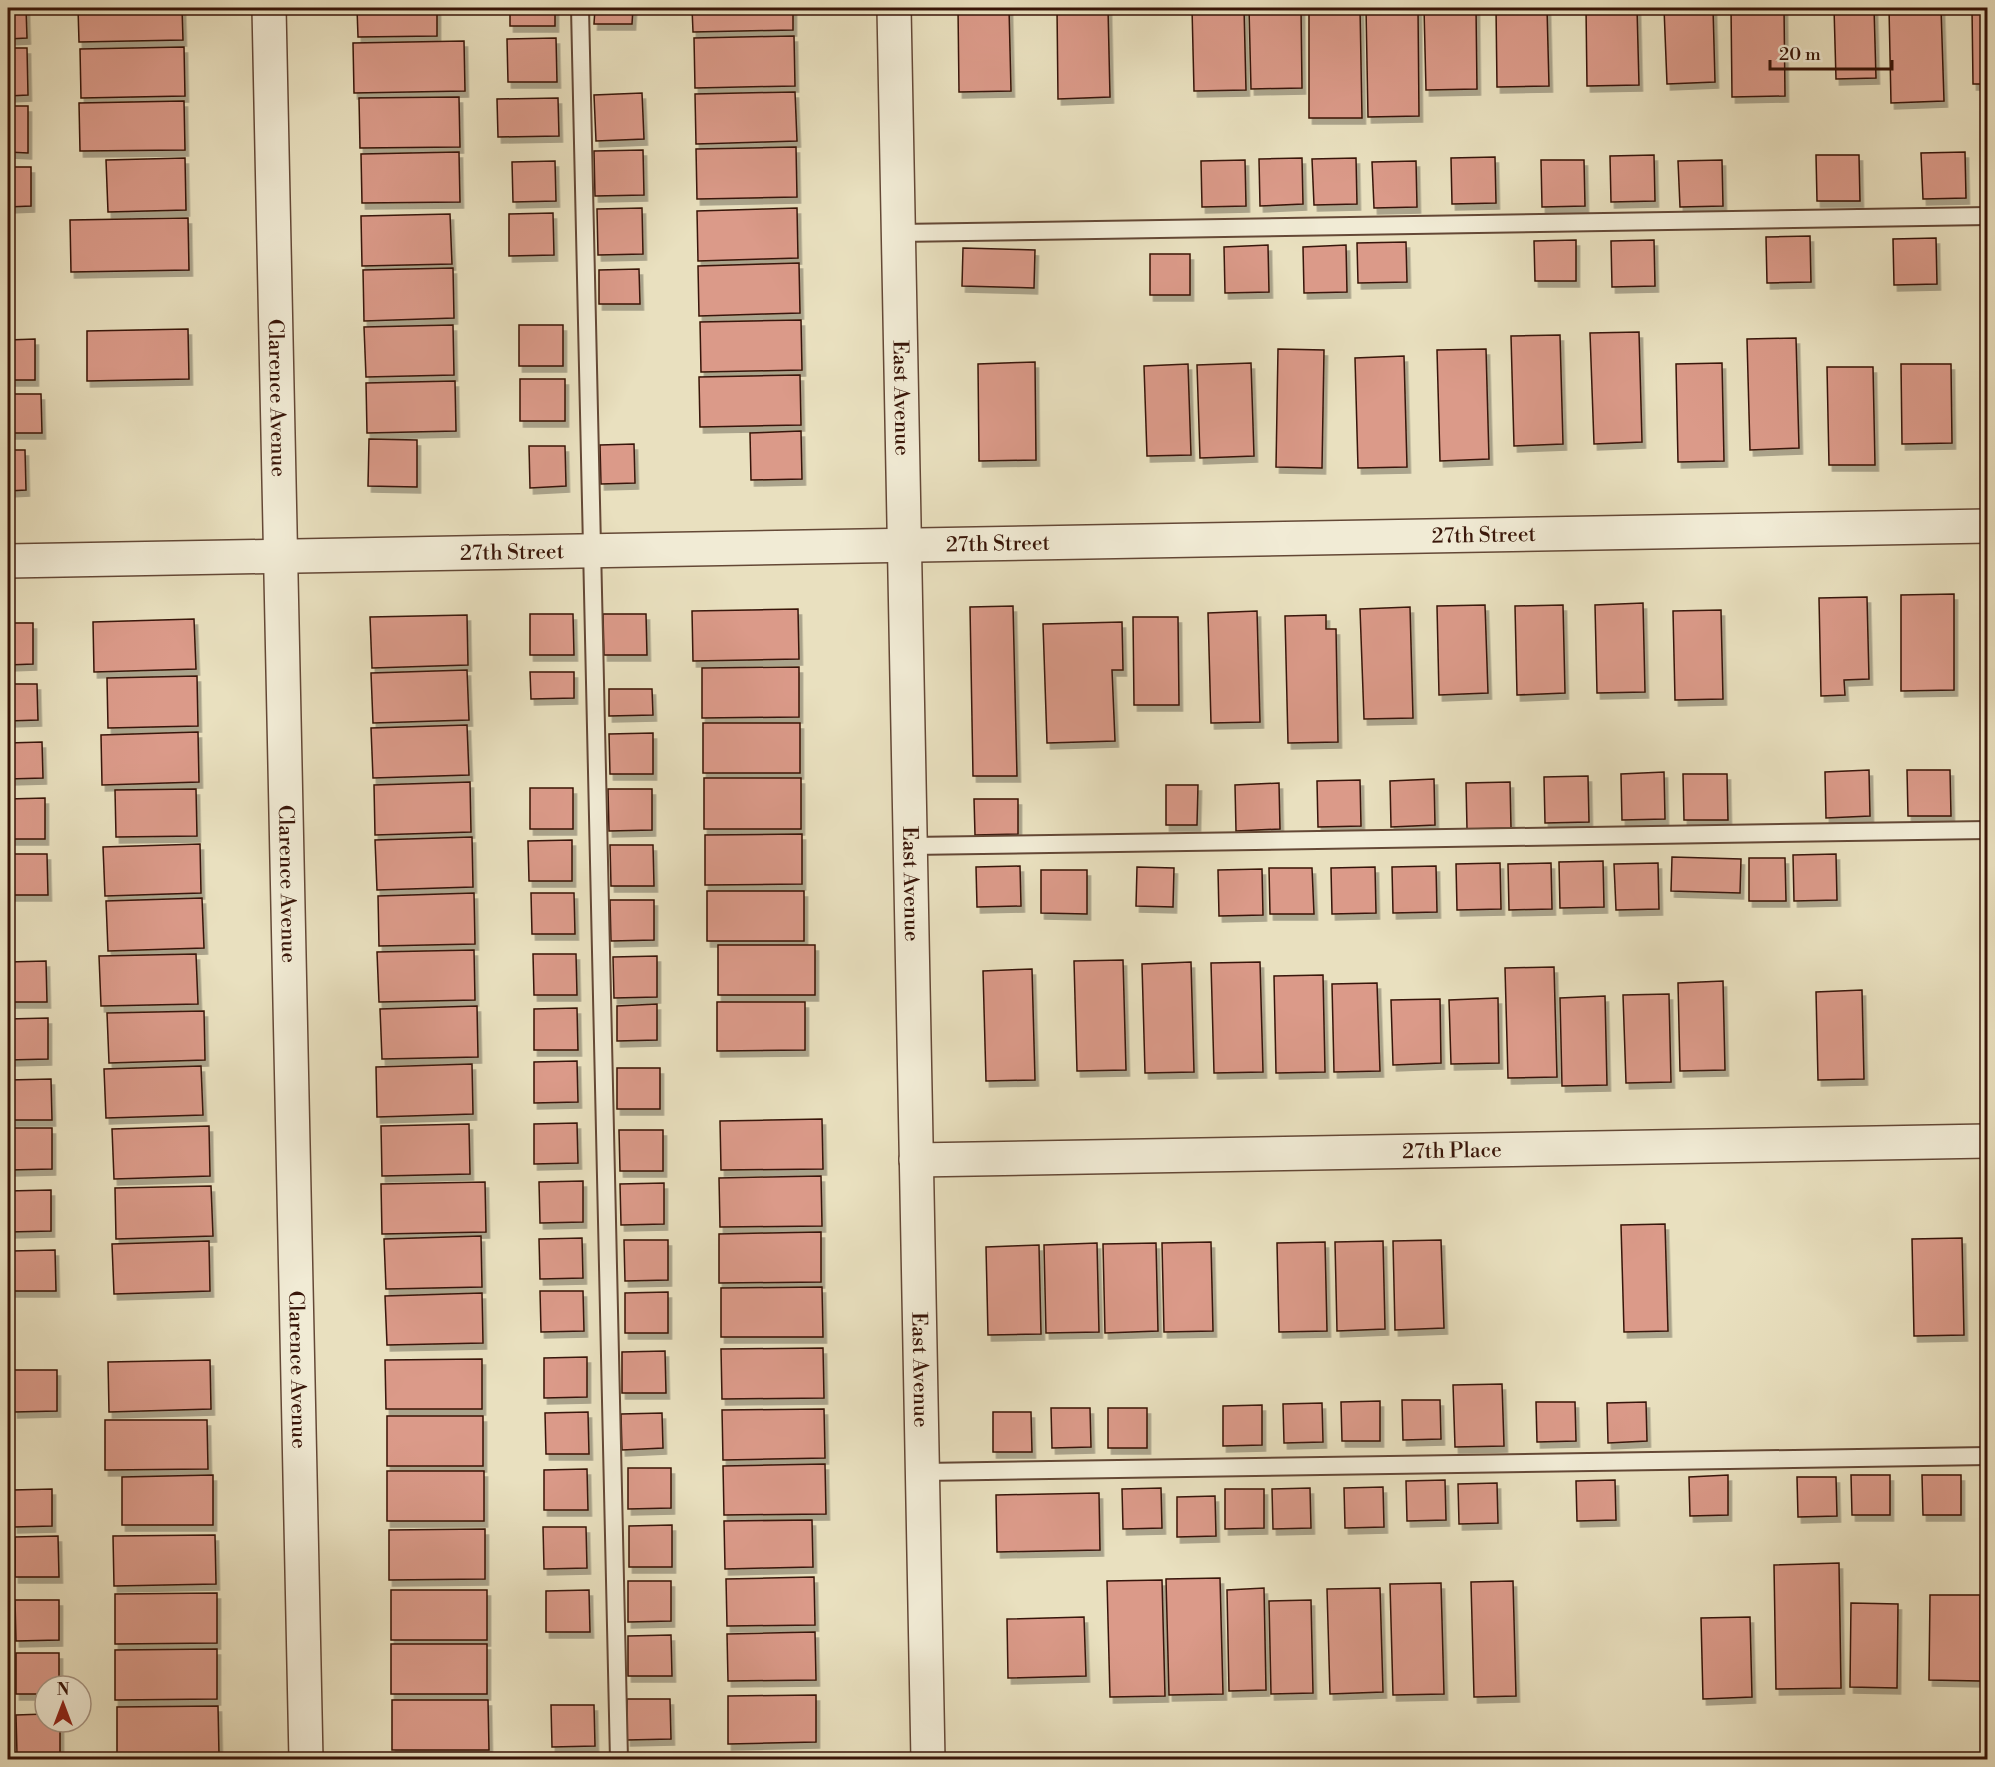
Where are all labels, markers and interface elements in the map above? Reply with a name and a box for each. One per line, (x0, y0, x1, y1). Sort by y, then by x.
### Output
scale bar (1770, 33, 1892, 71)
text: 20 m (1779, 43, 1821, 66)
street label: Clarence Avenue (262, 319, 291, 477)
street label: East Avenue (886, 340, 915, 456)
street label: 27th Street (1432, 522, 1537, 550)
street label: 27th Street (946, 531, 1051, 558)
street label: 27th Street (460, 539, 565, 567)
street label: Clarence Avenue (272, 804, 301, 963)
street label: East Avenue (896, 826, 924, 942)
street label: 27th Place (1402, 1138, 1502, 1165)
street label: Clarence Avenue (282, 1290, 311, 1449)
street label: East Avenue (905, 1312, 934, 1428)
north arrow (33, 1674, 93, 1734)
text: N (57, 1680, 70, 1700)

